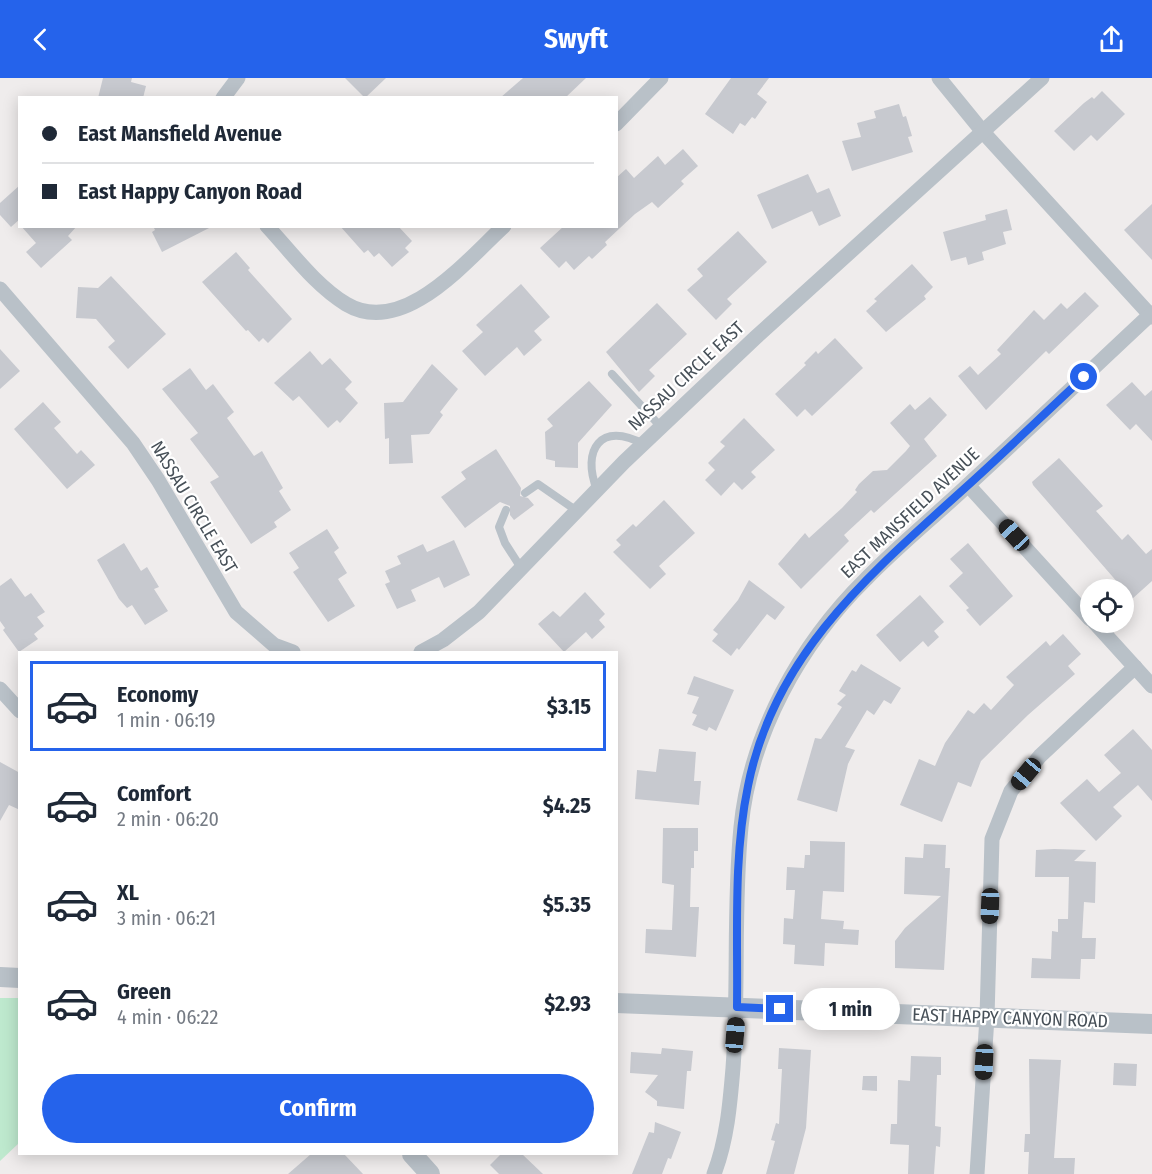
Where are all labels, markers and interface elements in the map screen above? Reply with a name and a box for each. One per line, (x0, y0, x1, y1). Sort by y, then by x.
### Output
icon: back (24, 23, 57, 56)
text: Swyft (544, 23, 608, 55)
icon: share (1095, 23, 1128, 56)
text: East Mansfield Avenue (78, 120, 282, 147)
text: East Happy Canyon Road (78, 178, 302, 205)
street label: NASSAU CIRCLE EAST (624, 316, 749, 435)
route start (1070, 363, 1097, 390)
street label: NASSAU CIRCLE EAST (146, 437, 242, 578)
street label: EAST MANSFIELD AVENUE (836, 443, 984, 583)
car (995, 516, 1033, 554)
map controls (1080, 579, 1134, 633)
button: locate (1080, 579, 1134, 633)
icon: car (45, 679, 99, 733)
text: Economy (117, 681, 198, 708)
text: $3.15 (547, 693, 591, 720)
text: 1 min · 06:19 (117, 708, 215, 732)
car (1008, 754, 1044, 794)
icon: car (45, 778, 99, 832)
text: Comfort (117, 780, 191, 807)
text: $4.25 (543, 792, 591, 819)
text: 2 min · 06:20 (117, 807, 219, 831)
icon: car (45, 877, 99, 931)
text: XL (117, 879, 139, 906)
car (980, 888, 1000, 924)
text: $5.35 (543, 891, 591, 918)
text: 3 min · 06:21 (117, 906, 216, 930)
icon: car (45, 976, 99, 1030)
text: Green (117, 978, 171, 1005)
callout: 1 min (801, 988, 900, 1030)
text: $2.93 (544, 990, 591, 1017)
route end (766, 995, 793, 1022)
text: 1 min (829, 997, 872, 1021)
street label: EAST HAPPY CANYON ROAD (912, 1004, 1108, 1032)
text: 4 min · 06:22 (117, 1005, 218, 1029)
car (724, 1016, 746, 1054)
car (974, 1044, 994, 1080)
button: Confirm (42, 1074, 594, 1143)

